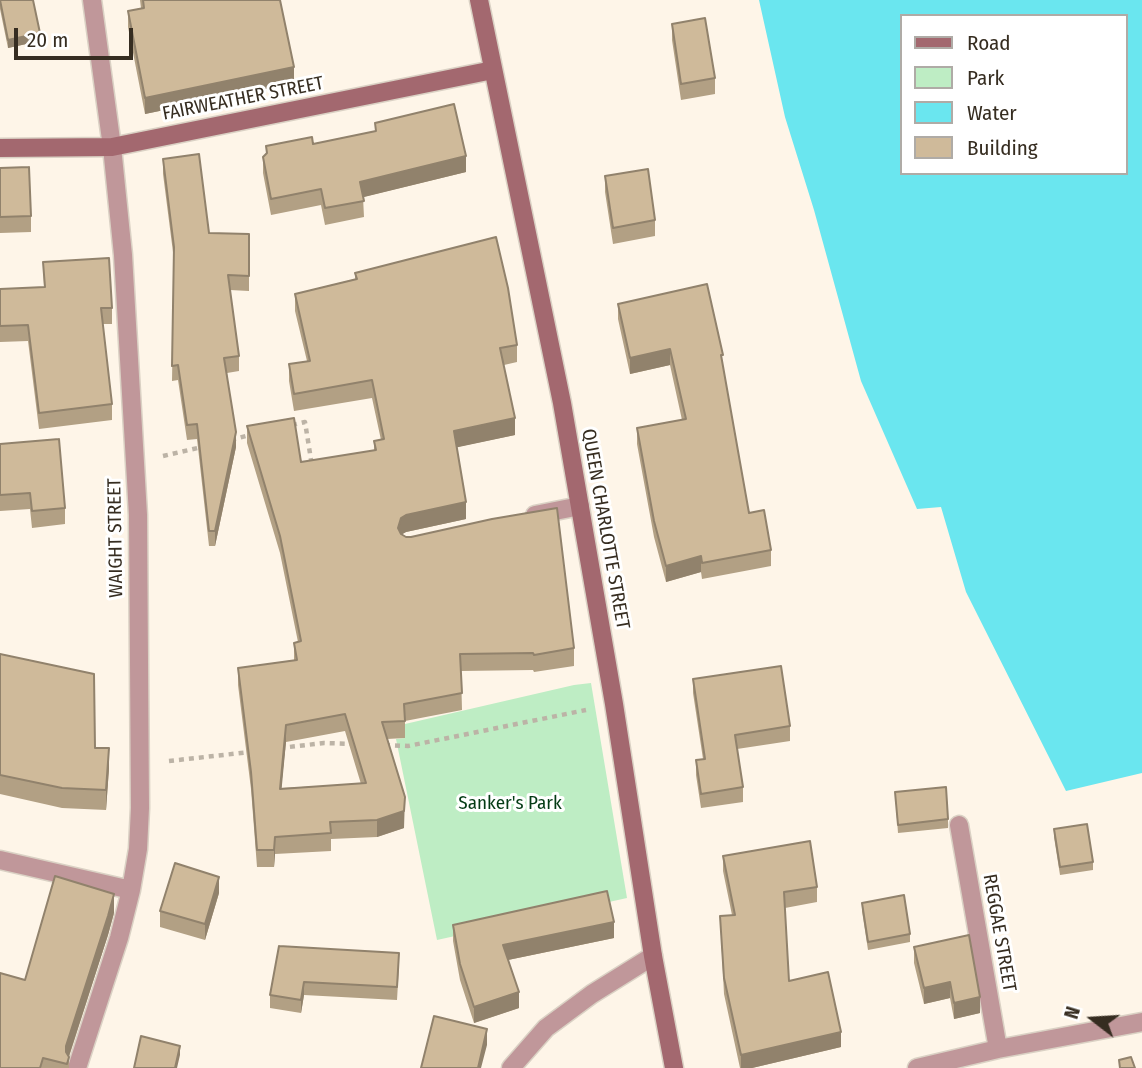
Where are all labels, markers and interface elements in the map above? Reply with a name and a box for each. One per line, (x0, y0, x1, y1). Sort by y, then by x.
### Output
scale bar (18, 14, 136, 58)
legend (900, 14, 1128, 175)
text: 20 m (27, 27, 68, 53)
text: Road (967, 30, 1011, 56)
text: Park (967, 65, 1004, 91)
street label: FAIRWEATHER STREET (160, 72, 326, 126)
text: Water (967, 100, 1017, 126)
text: Building (967, 135, 1038, 161)
street label: QUEEN CHARLOTTE STREET (576, 427, 634, 631)
street label: WAIGHT STREET (104, 478, 128, 598)
park label: Sanker's Park (458, 793, 562, 815)
street label: REGGAE STREET (977, 872, 1021, 994)
north arrow (1058, 984, 1128, 1054)
text: N (1060, 1004, 1085, 1022)

